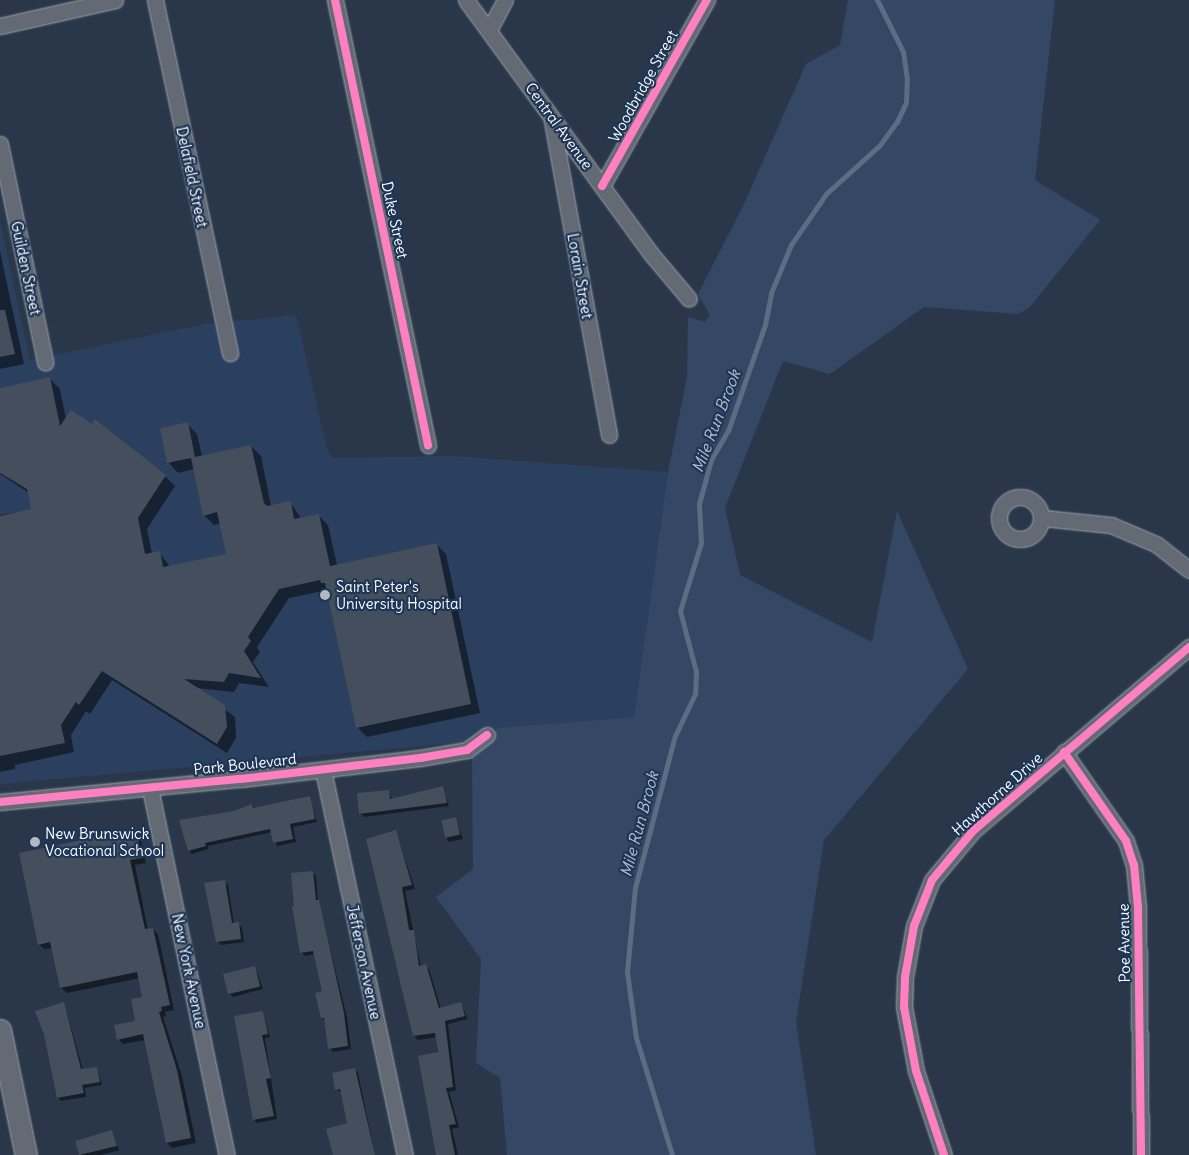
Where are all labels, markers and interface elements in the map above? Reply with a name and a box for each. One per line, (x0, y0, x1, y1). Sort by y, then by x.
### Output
street label: Woodbridge Street (605, 27, 681, 145)
street label: Central Avenue (521, 79, 597, 173)
street label: Delafield Street (173, 125, 211, 229)
street label: Duke Street (378, 180, 412, 260)
street label: Guilden Street (7, 219, 45, 317)
street label: Lorain Street (564, 232, 596, 320)
water label: Mile Run Brook (688, 367, 744, 475)
place label: Saint Peter's University Hospital (336, 577, 462, 612)
marker: Saint Peter's University Hospital (318, 588, 332, 602)
street label: Hawthorne Drive (948, 749, 1046, 839)
street label: Park Boulevard (193, 750, 297, 778)
water label: Mile Run Brook (616, 769, 662, 879)
place label: New Brunswick Vocational School (45, 824, 164, 859)
marker: New Brunswick Vocational School (29, 836, 41, 848)
street label: Jefferson Avenue (343, 903, 385, 1021)
street label: Poe Avenue (1114, 903, 1134, 983)
street label: New York Avenue (168, 912, 210, 1030)

